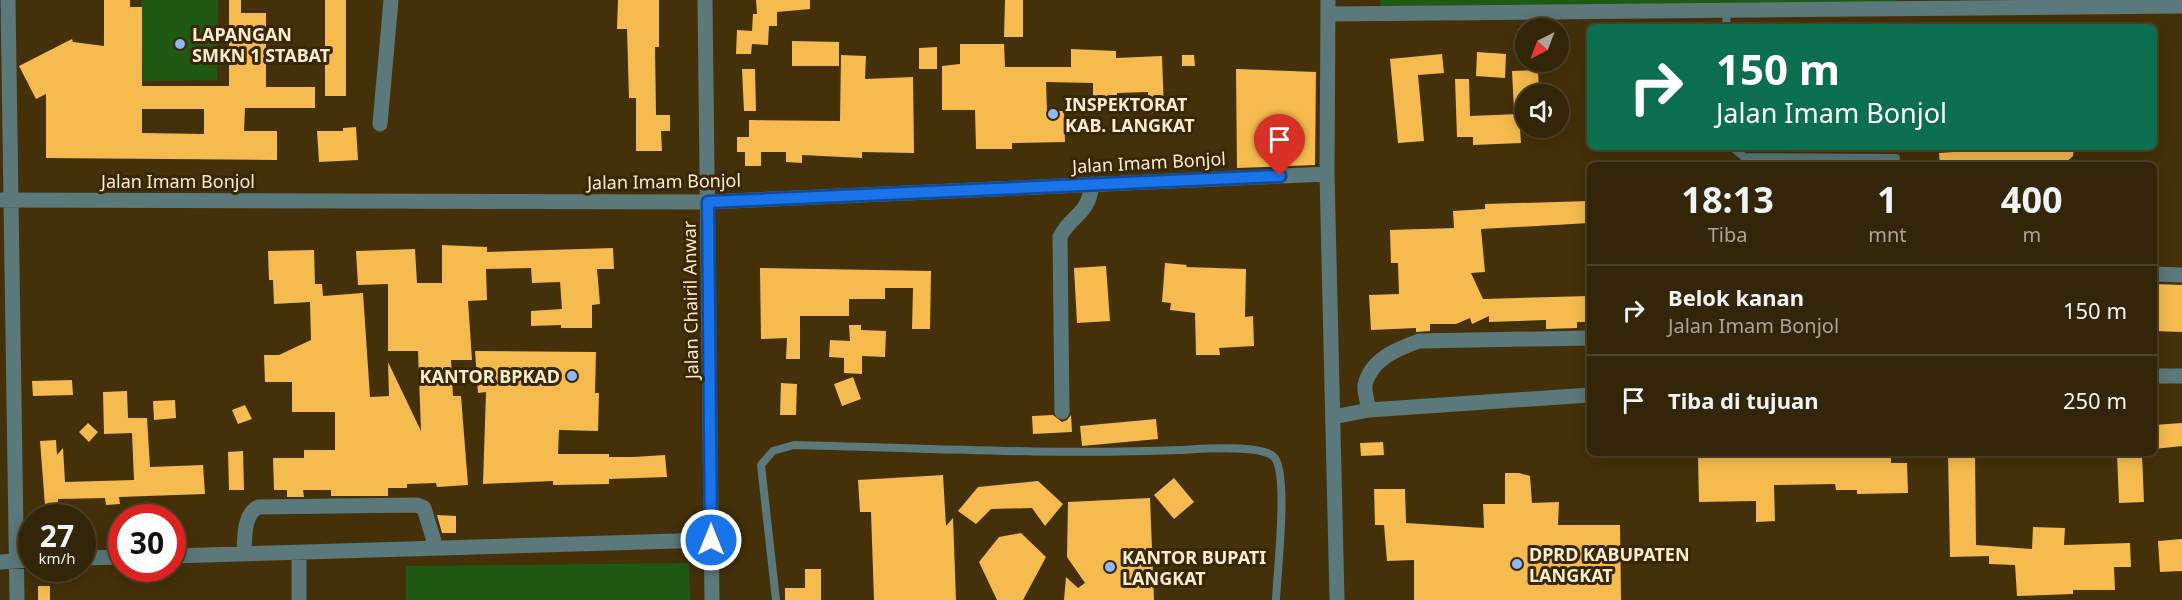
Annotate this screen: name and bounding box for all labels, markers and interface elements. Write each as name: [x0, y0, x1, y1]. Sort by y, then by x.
north arrow: [1515, 18, 1569, 72]
map controls: [1515, 18, 1569, 138]
place label: LAPANGAN SMKN 1 STABAT: [192, 22, 331, 67]
marker: LAPANGAN SMKN 1 STABAT: [173, 37, 187, 51]
text: 150 m: [1716, 40, 1840, 97]
icon: right: [1617, 48, 1695, 126]
button: sound: [1515, 84, 1569, 138]
place label: INSPEKTORAT KAB. LANGKAT: [1065, 92, 1195, 137]
text: Jalan Imam Bonjol: [1716, 94, 1947, 131]
marker: INSPEKTORAT KAB. LANGKAT: [1046, 107, 1060, 121]
pin: [1254, 114, 1305, 176]
icon: arrive: [1263, 123, 1296, 156]
street label: Jalan Imam Bonjol: [1069, 146, 1227, 178]
street label: Jalan Imam Bonjol: [585, 168, 741, 194]
street label: Jalan Imam Bonjol: [99, 169, 255, 193]
text: 18:13: [1681, 175, 1774, 224]
text: 1: [1877, 175, 1898, 224]
text: 400: [2001, 175, 2063, 224]
street label: Jalan Chairil Anwar: [677, 220, 703, 381]
text: Tiba: [1708, 221, 1748, 248]
text: mnt: [1868, 221, 1906, 248]
text: m: [2022, 221, 2041, 248]
text: Belok kanan: [1668, 282, 1804, 312]
icon: right: [1617, 294, 1650, 327]
text: 150 m: [2063, 295, 2127, 325]
text: Jalan Imam Bonjol: [1668, 312, 1839, 339]
place label: KANTOR BPKAD: [419, 364, 560, 388]
marker: KANTOR BPKAD: [565, 369, 579, 383]
icon: arrive: [1617, 384, 1650, 417]
text: Tiba di tujuan: [1668, 385, 1818, 415]
text: 250 m: [2063, 385, 2127, 415]
speed limit sign: 30: [108, 504, 186, 582]
position arrow: [679, 508, 743, 572]
text: 27: [40, 515, 74, 556]
place label: DPRD KABUPATEN LANGKAT: [1529, 542, 1690, 587]
place label: KANTOR BUPATI LANGKAT: [1122, 545, 1266, 590]
text: km/h: [39, 548, 75, 568]
marker: DPRD KABUPATEN LANGKAT: [1510, 557, 1524, 571]
marker: KANTOR BUPATI LANGKAT: [1103, 560, 1117, 574]

